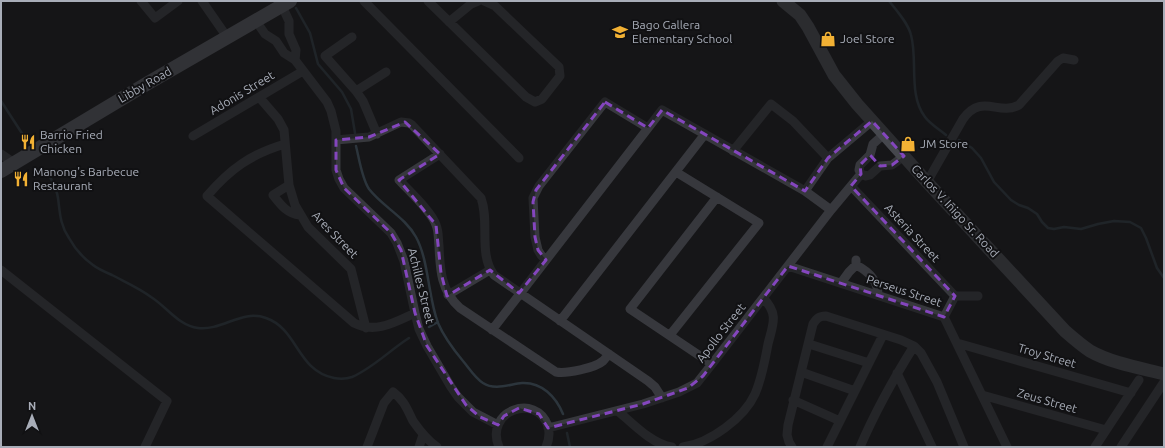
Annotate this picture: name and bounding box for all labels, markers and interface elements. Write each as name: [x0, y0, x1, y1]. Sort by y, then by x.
place label: Bago Gallera Elementary School: [632, 18, 732, 45]
school or university icon: Bago Gallera Elementary School: [611, 23, 629, 41]
shop icon: Joel Store: [819, 30, 837, 48]
place label: Joel Store: [840, 32, 895, 45]
street label: Libby Road: [116, 64, 174, 105]
street label: Adonis Street: [207, 68, 277, 117]
place label: Barrio Fried Chicken: [40, 128, 103, 155]
restaurant icon: Barrio Fried Chicken: [19, 133, 37, 151]
shop icon: JM Store: [899, 135, 917, 153]
place label: JM Store: [920, 137, 968, 150]
street label: Carlos V. Iñigo Sr. Road: [909, 162, 1002, 260]
place label: Manong's Barbecue Restaurant: [33, 165, 139, 192]
restaurant icon: Manong's Barbecue Restaurant: [12, 170, 30, 188]
street label: Asteria Street: [882, 201, 943, 264]
street label: Ares Street: [310, 208, 361, 261]
street label: Achilles Street: [406, 247, 437, 325]
street label: Perseus Street: [865, 272, 944, 309]
street label: Apollo Street: [694, 300, 748, 365]
street label: Troy Street: [1017, 341, 1078, 370]
street label: Zeus Street: [1016, 386, 1079, 415]
north arrow: [12, 396, 52, 436]
text: N: [28, 400, 36, 412]

